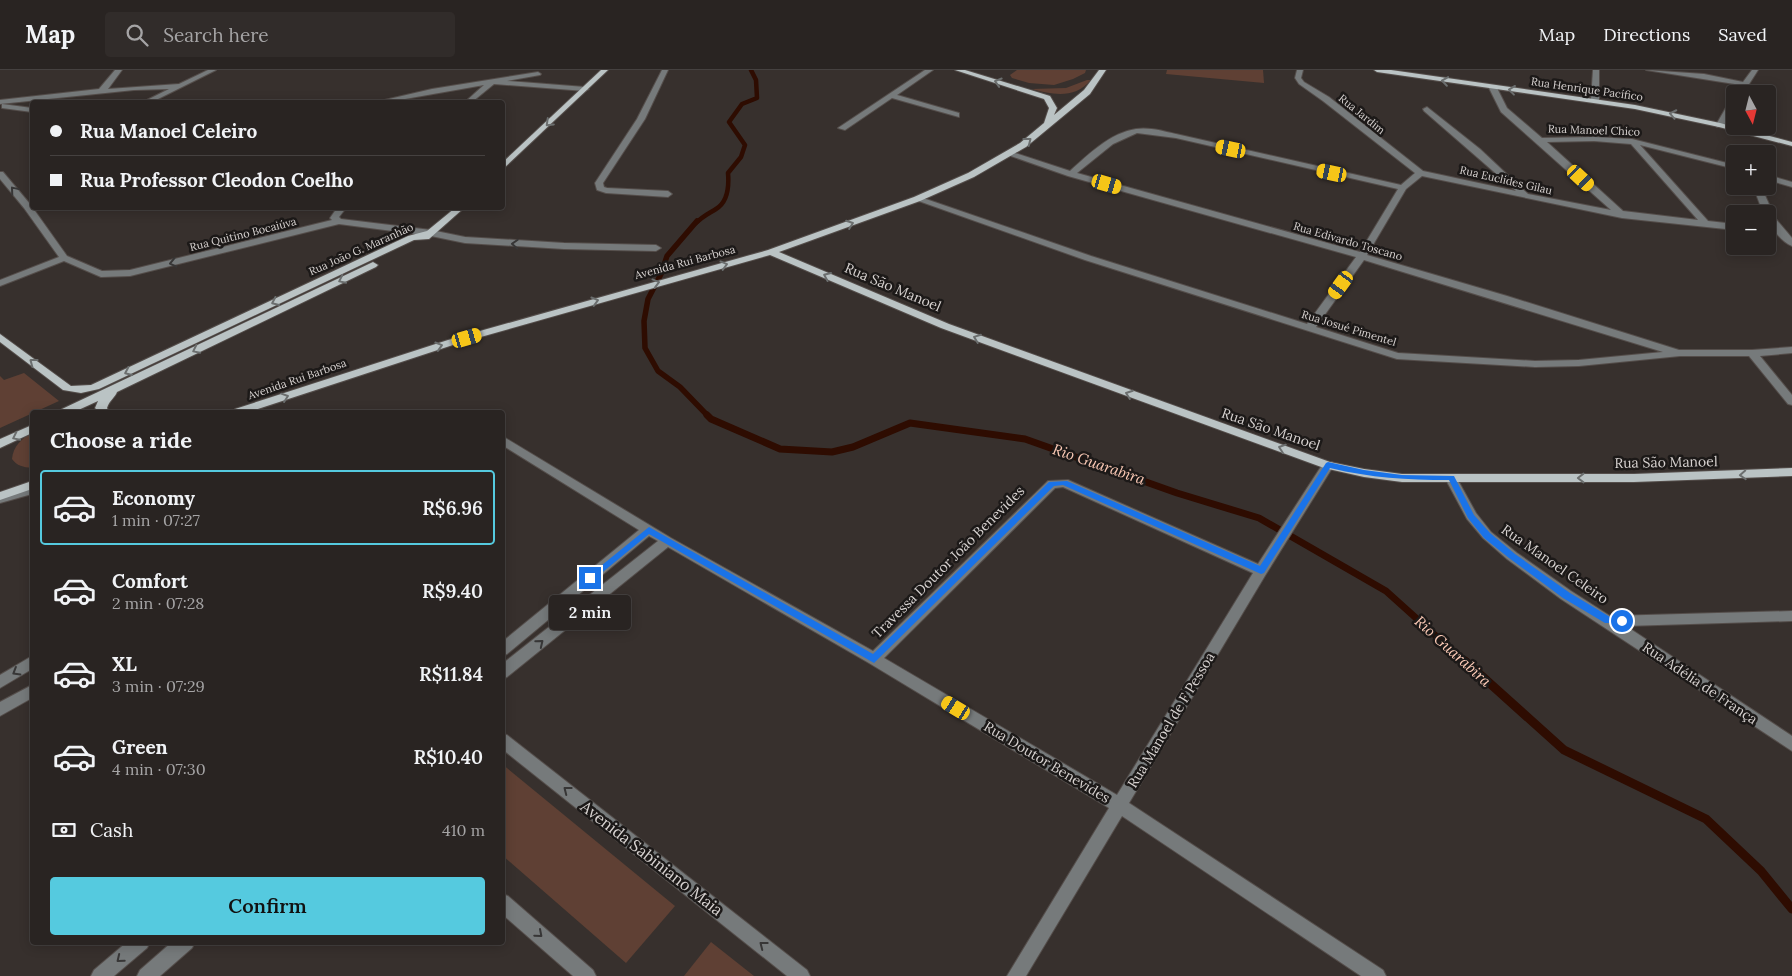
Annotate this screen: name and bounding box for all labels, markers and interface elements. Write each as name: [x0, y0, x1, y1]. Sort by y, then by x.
search box: [105, 12, 455, 57]
text: Map: [25, 19, 75, 50]
icon: search: [123, 21, 151, 49]
text: Search here: [163, 23, 269, 47]
text: Map: [1539, 23, 1575, 46]
text: Directions: [1603, 23, 1690, 46]
text: Saved: [1718, 23, 1767, 46]
street label: Rua Henrique Pacífico: [1530, 74, 1644, 104]
one-way arrow: [1441, 76, 1449, 87]
one-way arrow: [994, 77, 1002, 87]
one-way arrow: [1508, 85, 1516, 96]
north arrow: [1726, 85, 1776, 135]
map controls: [1726, 85, 1776, 255]
street label: Rua Jardim: [1336, 91, 1388, 137]
one-way arrow: [1668, 110, 1677, 120]
one-way arrow: [546, 117, 555, 126]
text: Rua Manoel Celeiro: [80, 119, 257, 143]
street label: Rua Manoel Chico: [1548, 121, 1640, 139]
one-way arrow: [1022, 138, 1032, 147]
car: [1214, 139, 1247, 159]
button: +: [1726, 145, 1776, 195]
car: [1564, 162, 1597, 194]
car: [1315, 163, 1348, 183]
street label: Rua Euclides Gilau: [1458, 163, 1554, 198]
text: Rua Professor Cleodon Coelho: [80, 168, 354, 192]
car: [1090, 173, 1123, 195]
one-way arrow: [10, 187, 19, 196]
button: −: [1726, 205, 1776, 255]
street label: Rua Quitino Bocaiúva: [188, 214, 298, 254]
street label: Rua Edivardo Toscano: [1292, 219, 1404, 263]
street label: Rua João G. Maranhão: [307, 220, 415, 278]
one-way arrow: [845, 220, 854, 230]
one-way arrow: [511, 238, 519, 249]
street label: Avenida Rui Barbosa: [632, 242, 737, 282]
one-way arrow: [168, 257, 177, 268]
street label: Rua São Manoel: [842, 259, 944, 316]
one-way arrow: [719, 260, 728, 271]
car: [1326, 268, 1355, 302]
one-way arrow: [823, 271, 832, 282]
one-way arrow: [338, 274, 347, 284]
one-way arrow: [652, 278, 661, 289]
one-way arrow: [271, 296, 280, 306]
one-way arrow: [591, 296, 599, 306]
street label: Rua Josué Pimentel: [1300, 307, 1398, 349]
car: [450, 327, 483, 349]
one-way arrow: [973, 334, 982, 344]
one-way arrow: [435, 342, 443, 352]
one-way arrow: [192, 344, 201, 354]
street label: Avenida Rui Barbosa: [245, 355, 348, 403]
one-way arrow: [30, 360, 39, 368]
one-way arrow: [124, 366, 133, 376]
one-way arrow: [1126, 390, 1134, 400]
one-way arrow: [280, 393, 289, 403]
street label: Rua São Manoel: [1219, 404, 1323, 454]
text: Choose a ride: [50, 426, 192, 454]
one-way arrow: [12, 430, 21, 441]
water label: Rio Guarabira: [1050, 439, 1148, 489]
one-way arrow: [1279, 444, 1287, 454]
street label: Rua São Manoel: [1614, 452, 1718, 472]
one-way arrow: [1739, 469, 1747, 480]
one-way arrow: [1577, 473, 1584, 483]
street label: Travessa Doutor João Benevides: [868, 482, 1028, 642]
icon: car: [52, 485, 97, 530]
text: Economy: [112, 486, 195, 510]
text: R$6.96: [422, 496, 483, 520]
text: 1 min · 07:27: [112, 510, 200, 530]
street label: Rua Manoel Celeiro: [1498, 520, 1612, 608]
route end: [579, 567, 601, 589]
icon: car: [52, 568, 97, 613]
text: Comfort: [112, 569, 188, 593]
text: R$9.40: [422, 579, 483, 603]
text: 2 min · 07:28: [112, 593, 204, 613]
callout: 2 min: [549, 596, 631, 630]
text: 2 min: [569, 602, 611, 622]
route start: [1611, 610, 1633, 632]
water label: Rio Guarabira: [1411, 612, 1496, 691]
street label: Rua Adélia de França: [1639, 638, 1761, 728]
one-way arrow: [535, 639, 544, 648]
street label: Rua Manoel de F Pessoa: [1123, 649, 1219, 791]
icon: car: [52, 651, 97, 696]
text: XL: [112, 652, 137, 676]
text: R$11.84: [419, 662, 483, 686]
one-way arrow: [13, 666, 22, 675]
text: 3 min · 07:29: [112, 676, 205, 696]
car: [939, 694, 972, 722]
street label: Rua Doutor Benevides: [981, 717, 1113, 807]
icon: car: [52, 734, 97, 779]
text: Green: [112, 735, 168, 759]
text: R$10.40: [414, 745, 483, 769]
text: 4 min · 07:30: [112, 759, 206, 779]
one-way arrow: [563, 787, 572, 796]
street label: Avenida Sabiniano Maia: [576, 796, 727, 920]
icon: cash: [50, 816, 78, 844]
text: Cash: [90, 818, 133, 842]
text: 410 m: [442, 820, 485, 840]
button: Confirm: [50, 877, 485, 935]
one-way arrow: [534, 928, 543, 937]
one-way arrow: [760, 943, 769, 951]
one-way arrow: [117, 954, 126, 962]

